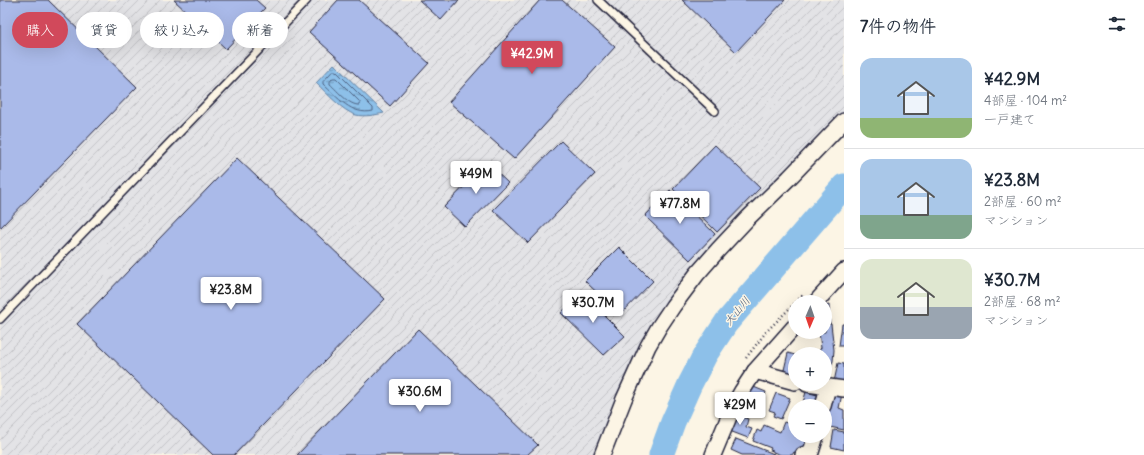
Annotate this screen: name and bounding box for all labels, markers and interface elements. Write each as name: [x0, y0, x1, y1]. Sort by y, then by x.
chip: 購入: [12, 12, 68, 48]
chip: 賃貸: [76, 12, 132, 48]
chip: 絞り込み: [140, 12, 224, 48]
chip: 新着: [232, 12, 288, 48]
icon: filters: [1106, 13, 1128, 35]
text: 7件の物件: [860, 15, 936, 37]
pin: ¥42.9M: [499, 41, 565, 75]
text: ¥42.9M: [511, 45, 553, 62]
text: ¥42.9M: [984, 68, 1040, 90]
icon: home: [892, 74, 940, 122]
text: 4部屋 · 104 m²: [984, 92, 1067, 109]
text: 一戸建て: [984, 111, 1036, 128]
pin: ¥49M: [452, 161, 500, 195]
text: ¥49M: [459, 165, 493, 182]
text: ¥23.8M: [984, 169, 1040, 191]
icon: home: [892, 175, 940, 223]
pin: ¥77.8M: [647, 191, 713, 225]
text: 2部屋 · 60 m²: [984, 193, 1062, 210]
text: ¥77.8M: [659, 195, 701, 212]
text: マンション: [984, 212, 1048, 229]
text: ¥30.7M: [984, 269, 1040, 291]
icon: home: [892, 275, 940, 323]
pin: ¥23.8M: [198, 277, 264, 311]
text: ¥23.8M: [210, 281, 252, 298]
pin: ¥30.7M: [560, 290, 626, 324]
text: 2部屋 · 68 m²: [984, 293, 1061, 310]
text: ¥30.7M: [571, 294, 615, 311]
water label: 大山川: [721, 294, 753, 328]
north arrow: [788, 295, 832, 339]
map controls: [788, 295, 832, 443]
text: マンション: [984, 312, 1048, 329]
button: +: [788, 347, 832, 391]
pin: ¥30.6M: [387, 379, 453, 413]
text: ¥30.6M: [398, 383, 442, 400]
pin: ¥29M: [716, 392, 764, 426]
text: ¥29M: [724, 396, 756, 413]
button: −: [788, 399, 832, 443]

